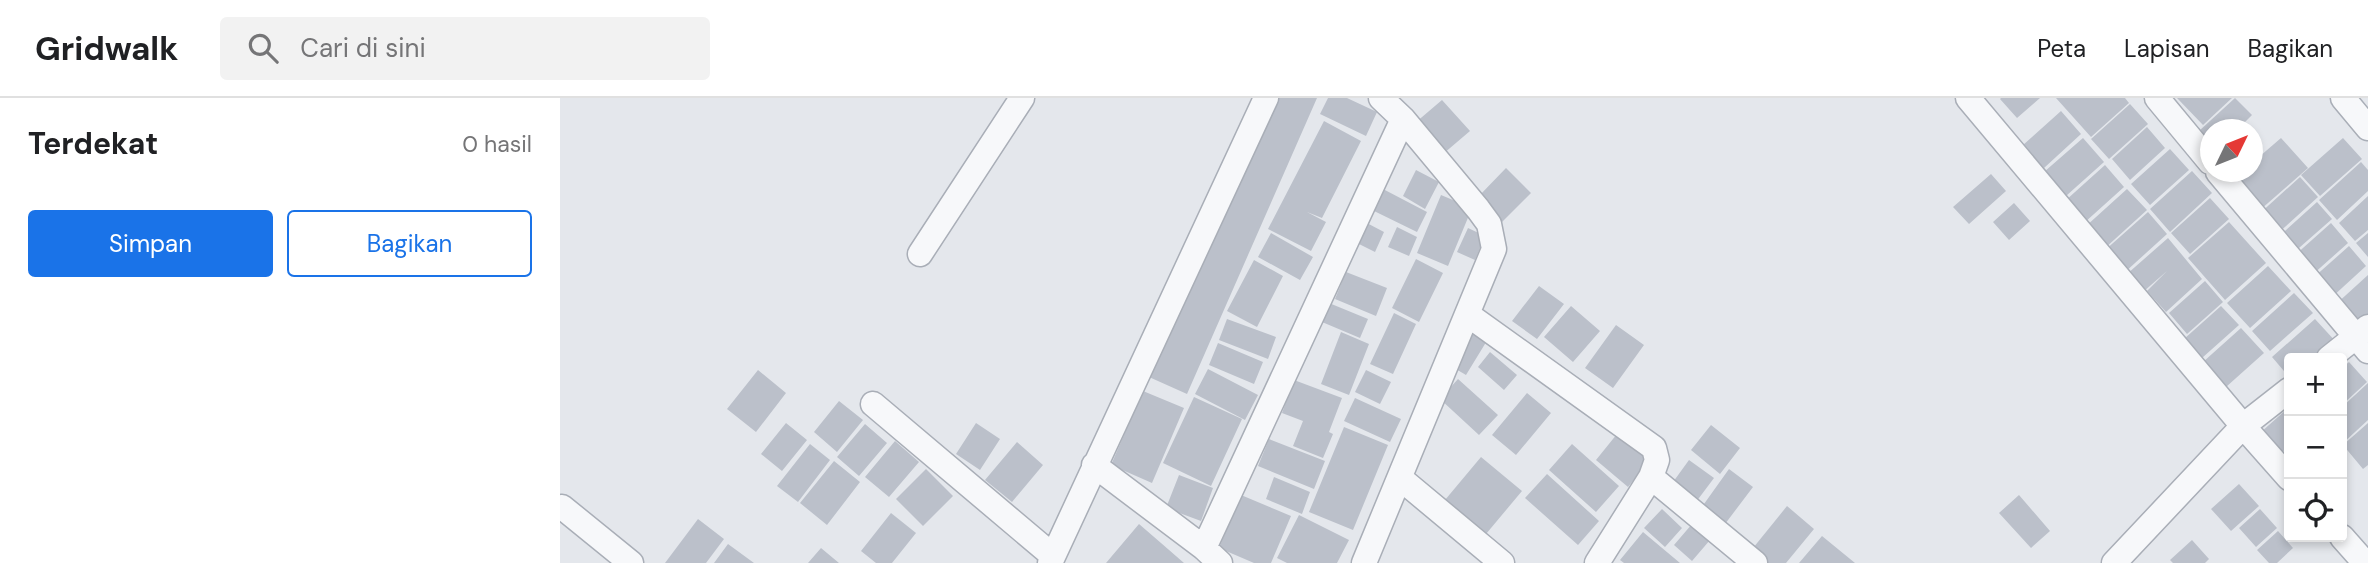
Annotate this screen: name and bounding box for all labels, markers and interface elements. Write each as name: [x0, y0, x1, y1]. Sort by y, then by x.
search box: [220, 17, 710, 80]
text: Gridwalk: [35, 27, 178, 70]
icon: search: [244, 29, 282, 67]
text: Cari di sini: [300, 31, 426, 65]
text: Peta: [2037, 33, 2086, 64]
text: Lapisan: [2124, 33, 2209, 64]
text: Bagikan: [2247, 33, 2333, 64]
north arrow: [2200, 119, 2263, 182]
text: Terdekat: [28, 124, 158, 163]
text: 0 hasil: [462, 129, 532, 159]
button: Simpan: [28, 210, 273, 277]
button: Bagikan: [287, 210, 532, 277]
map controls: [2284, 353, 2347, 542]
button: +: [2284, 353, 2347, 416]
button: −: [2284, 416, 2347, 479]
button: locate: [2284, 479, 2347, 542]

